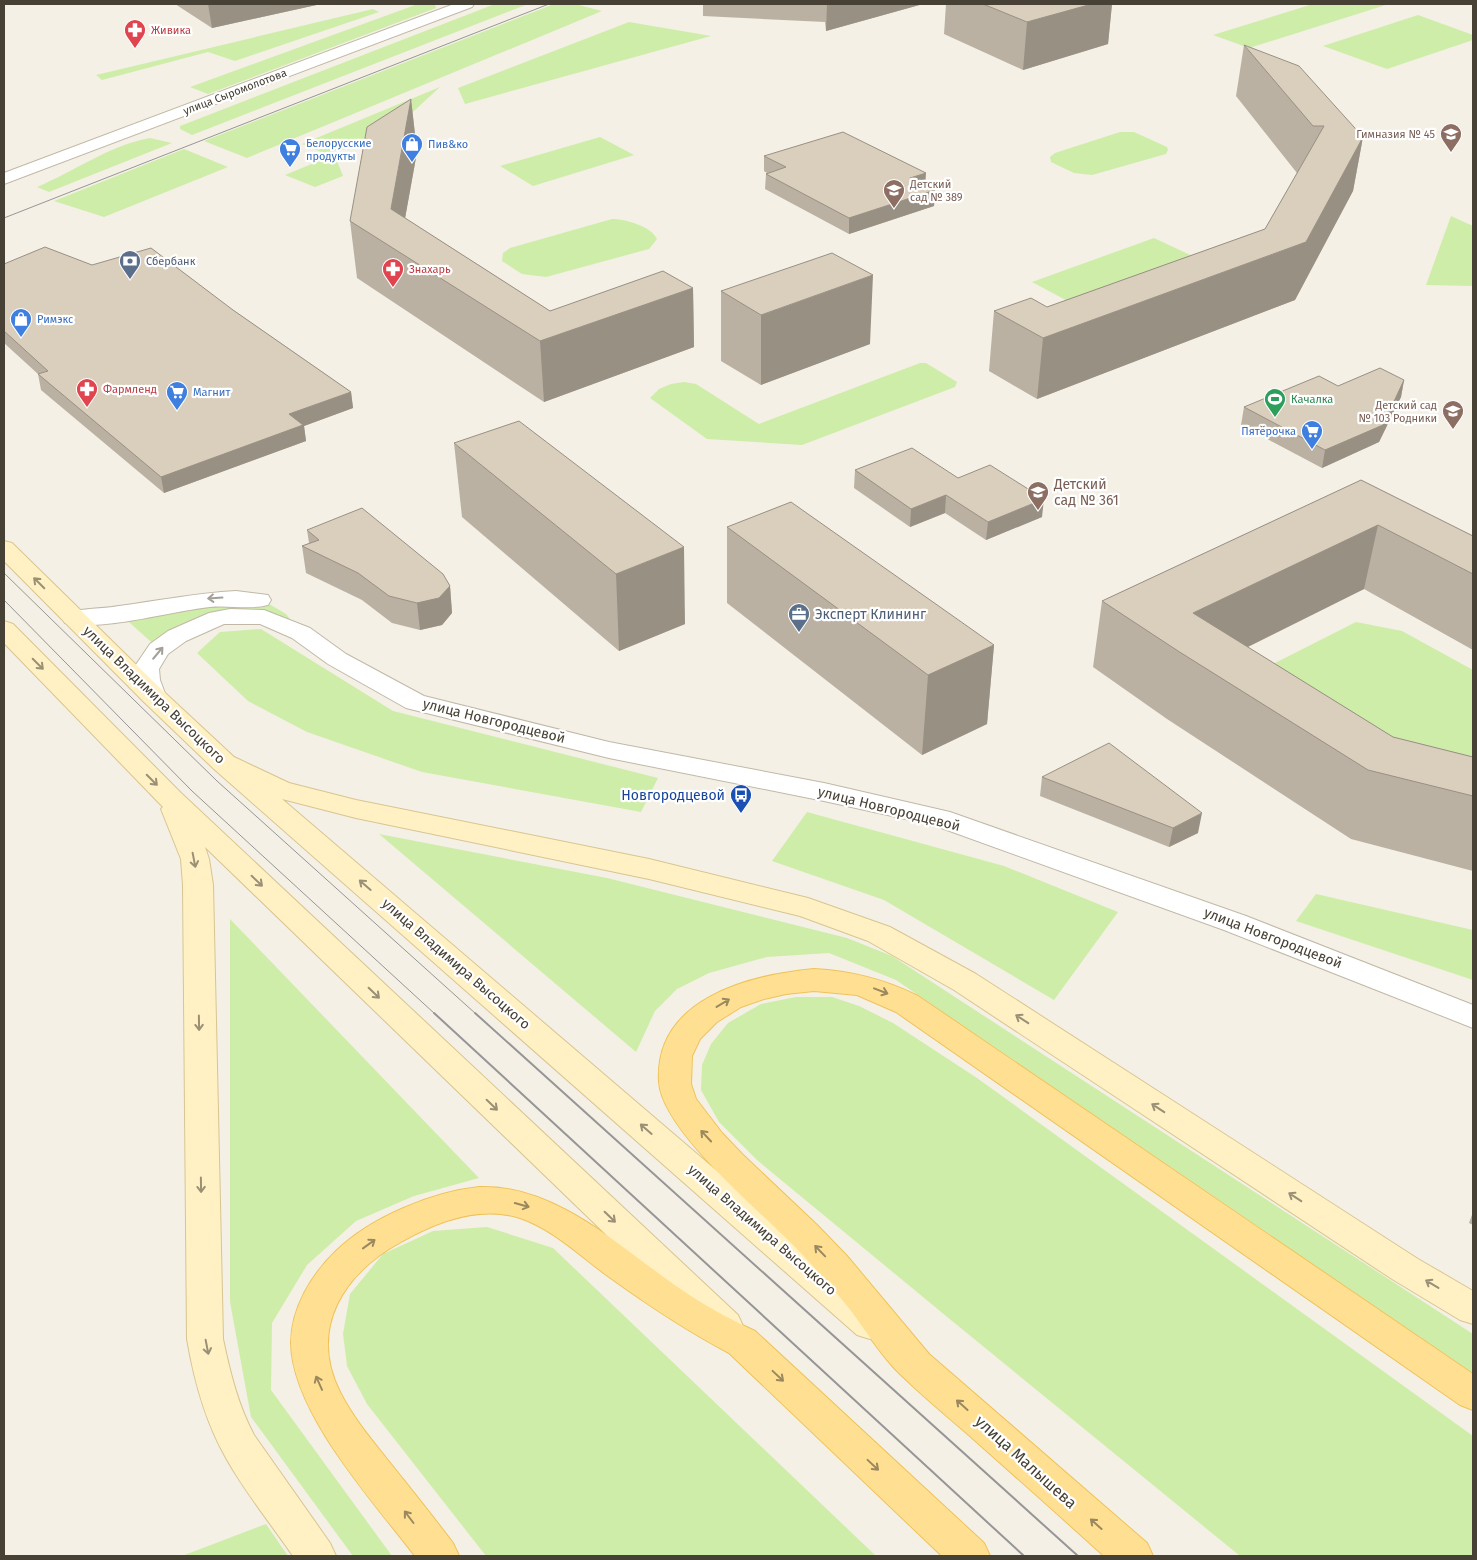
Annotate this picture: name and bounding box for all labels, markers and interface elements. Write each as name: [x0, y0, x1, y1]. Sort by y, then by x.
pharmacy icon: Живика: [123, 18, 147, 49]
place label: Живика: [151, 24, 191, 37]
street label: улица Сыромолотова: [181, 66, 289, 118]
school or university icon: Гимназия № 45: [1439, 122, 1463, 153]
place label: Гимназия № 45: [1356, 128, 1435, 141]
shop icon: Пив&ко: [400, 132, 424, 163]
supermarket icon: Белорусские продукты: [278, 137, 302, 168]
place label: Белорусские продукты: [306, 137, 371, 163]
place label: Пив&ко: [428, 138, 468, 151]
school or university icon: Детский сад № 389: [882, 178, 906, 209]
place label: Детский сад № 389: [909, 178, 963, 204]
bank icon: Сбербанк: [118, 249, 142, 280]
place label: Сбербанк: [146, 255, 196, 268]
pharmacy icon: Знахарь: [381, 257, 405, 288]
place label: Знахарь: [409, 263, 451, 276]
shop icon: Римэкс: [9, 307, 33, 338]
place label: Римэкс: [37, 313, 73, 326]
pharmacy icon: Фармленд: [75, 377, 99, 408]
supermarket icon: Магнит: [165, 380, 189, 411]
place label: Фармленд: [103, 383, 157, 396]
place label: Магнит: [193, 386, 230, 399]
sports icon: Качалка: [1263, 387, 1287, 418]
place label: Качалка: [1291, 393, 1333, 406]
place label: Детский сад № 103 Родники: [1359, 399, 1437, 425]
school or university icon: Детский сад № 103 Родники: [1441, 399, 1465, 430]
supermarket icon: Пятёрочка: [1300, 419, 1324, 450]
place label: Пятёрочка: [1241, 425, 1296, 438]
place label: Детский сад № 361: [1053, 476, 1119, 509]
school or university icon: Детский сад № 361: [1026, 480, 1050, 511]
one-way arrow: [34, 578, 46, 590]
one-way arrow: [207, 594, 223, 603]
office icon: Эксперт Клининг: [787, 602, 811, 633]
place label: Эксперт Клининг: [815, 606, 926, 623]
street label: улица Владимира Высоцкого: [79, 622, 229, 768]
one-way arrow: [153, 646, 164, 659]
one-way arrow: [32, 658, 44, 670]
street label: улица Новгородцевой: [421, 695, 567, 747]
one-way arrow: [146, 773, 158, 786]
bus stop icon: Новгородцевой: [729, 783, 753, 814]
street label: улица Новгородцевой: [816, 783, 962, 835]
place label: Новгородцевой: [621, 787, 725, 804]
one-way arrow: [190, 852, 199, 868]
one-way arrow: [250, 875, 263, 887]
one-way arrow: [358, 879, 371, 891]
street label: улица Владимира Высоцкого: [378, 895, 534, 1033]
street label: улица Новгородцевой: [1202, 904, 1344, 972]
one-way arrow: [368, 987, 381, 999]
one-way arrow: [873, 988, 888, 997]
one-way arrow: [716, 998, 730, 1008]
one-way arrow: [194, 1014, 204, 1030]
one-way arrow: [1016, 1014, 1030, 1024]
one-way arrow: [486, 1099, 499, 1111]
one-way arrow: [1152, 1103, 1166, 1113]
one-way arrow: [640, 1124, 653, 1135]
one-way arrow: [700, 1130, 712, 1143]
street label: улица Владимира Высоцкого: [684, 1161, 840, 1299]
one-way arrow: [196, 1176, 206, 1193]
one-way arrow: [1288, 1191, 1302, 1201]
one-way arrow: [513, 1201, 529, 1211]
one-way arrow: [604, 1211, 616, 1223]
one-way arrow: [362, 1239, 376, 1249]
one-way arrow: [815, 1246, 827, 1258]
one-way arrow: [1425, 1279, 1439, 1289]
one-way arrow: [202, 1339, 212, 1355]
one-way arrow: [771, 1370, 784, 1382]
one-way arrow: [313, 1376, 323, 1391]
one-way arrow: [955, 1399, 968, 1410]
street label: улица Малышева: [971, 1411, 1081, 1513]
one-way arrow: [867, 1459, 880, 1471]
one-way arrow: [404, 1510, 414, 1524]
one-way arrow: [1090, 1518, 1103, 1530]

